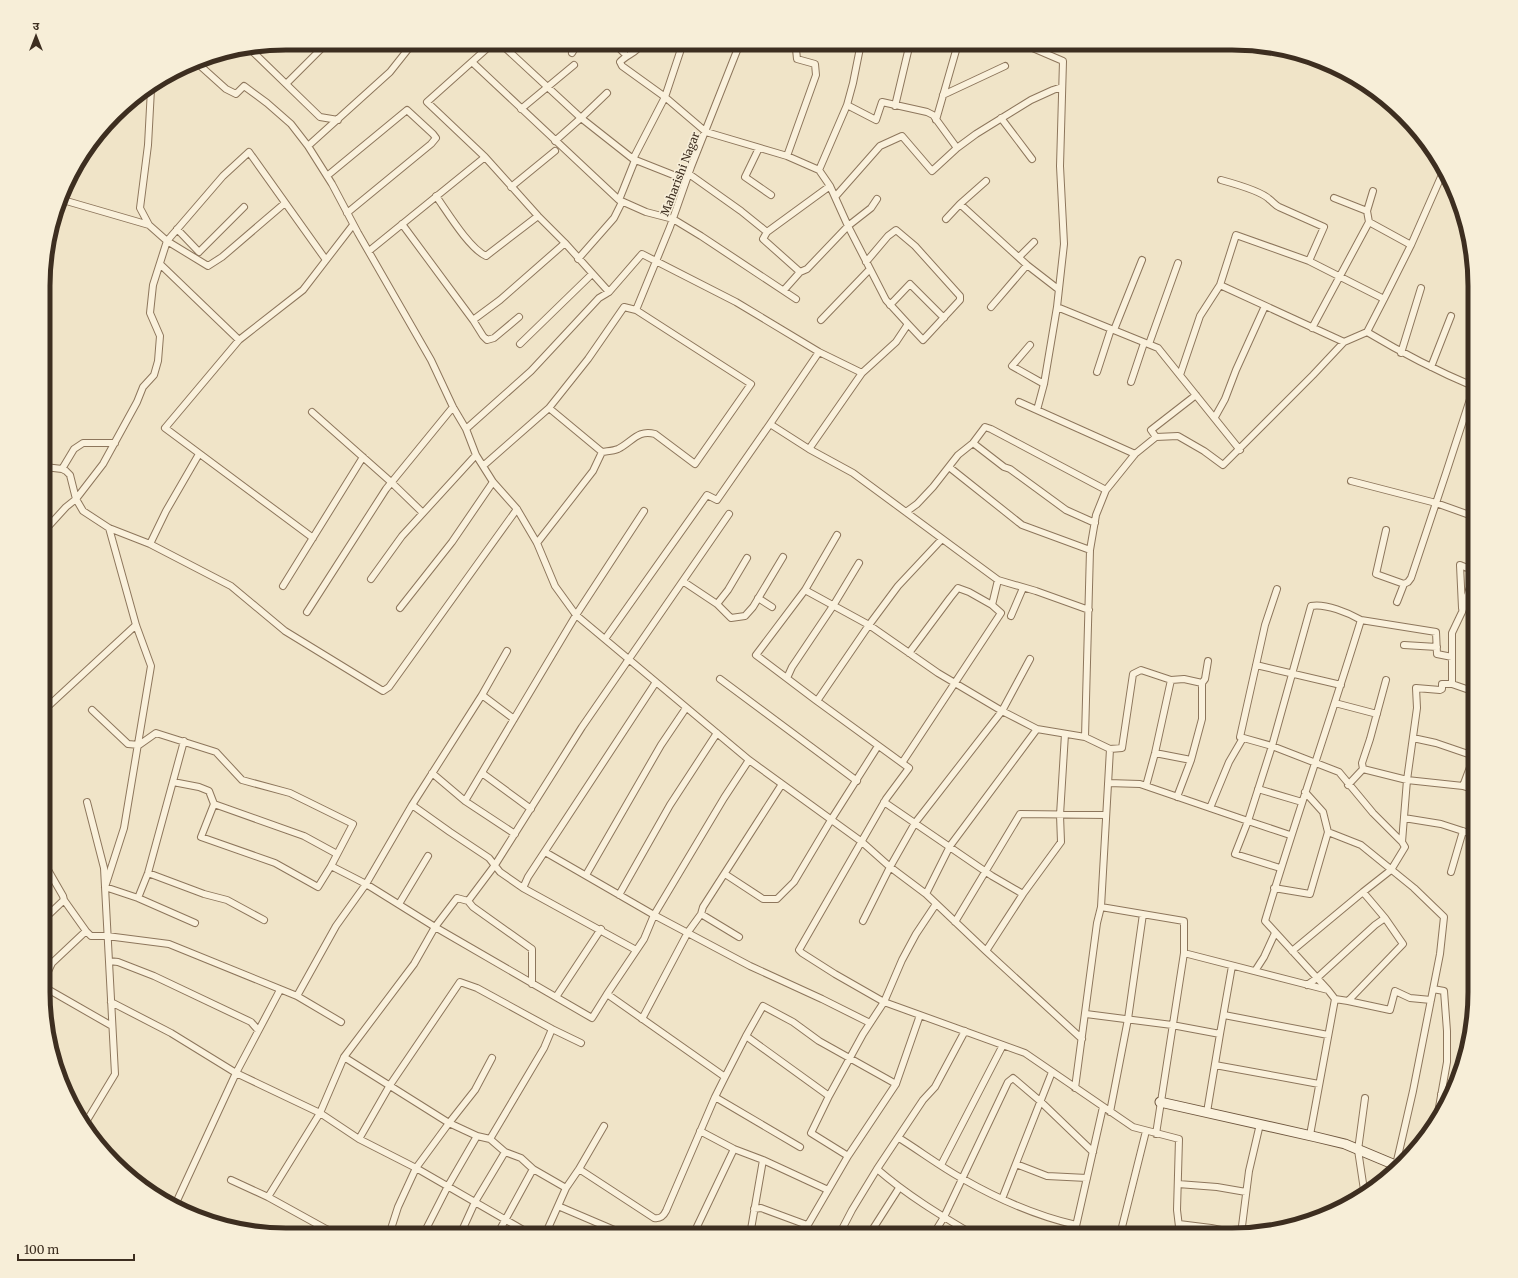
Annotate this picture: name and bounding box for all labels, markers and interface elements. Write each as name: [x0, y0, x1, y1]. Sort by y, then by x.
north arrow: [16, 16, 56, 56]
text: उ: [33, 19, 40, 33]
street label: Maharishi Nagar: [658, 130, 702, 218]
scale bar: [18, 1236, 134, 1262]
text: 100 m: [24, 1242, 59, 1257]

